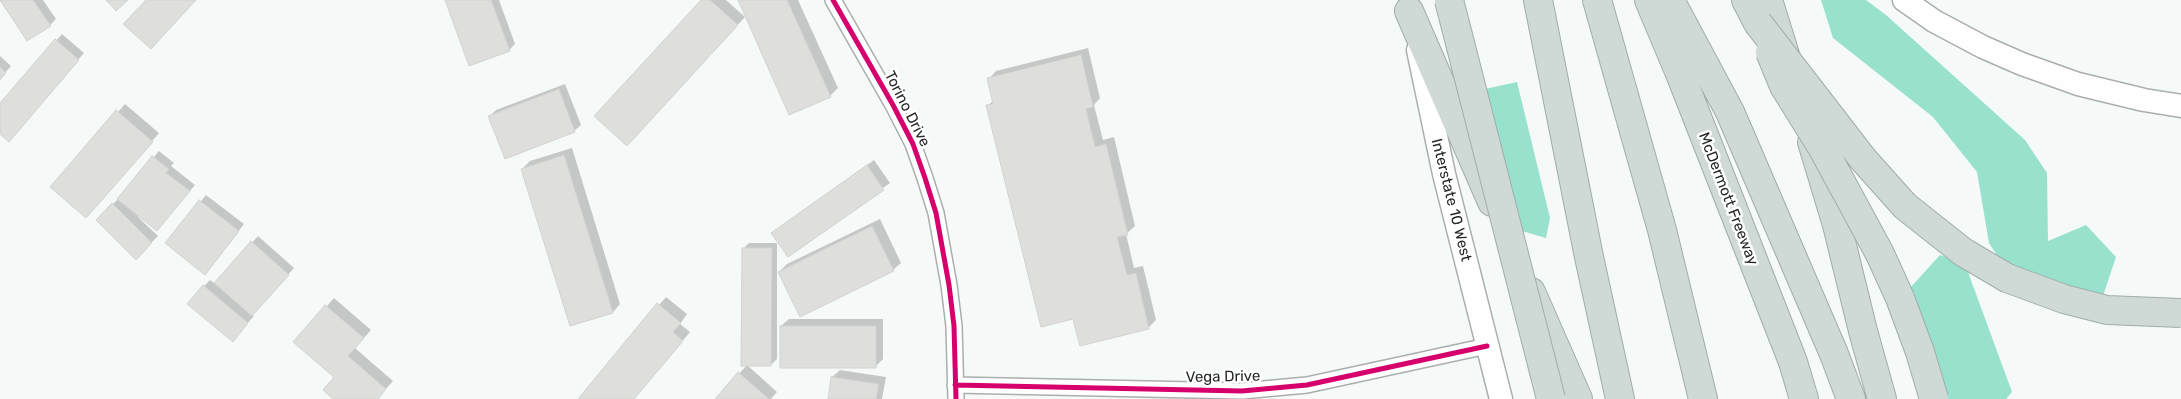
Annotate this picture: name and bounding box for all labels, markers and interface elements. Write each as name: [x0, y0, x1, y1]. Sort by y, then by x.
street label: Torino Drive: [880, 68, 934, 150]
street label: McDermott Freeway: [1694, 130, 1762, 268]
street label: Interstate 10 West: [1427, 137, 1475, 263]
street label: Vega Drive: [1186, 367, 1260, 387]

